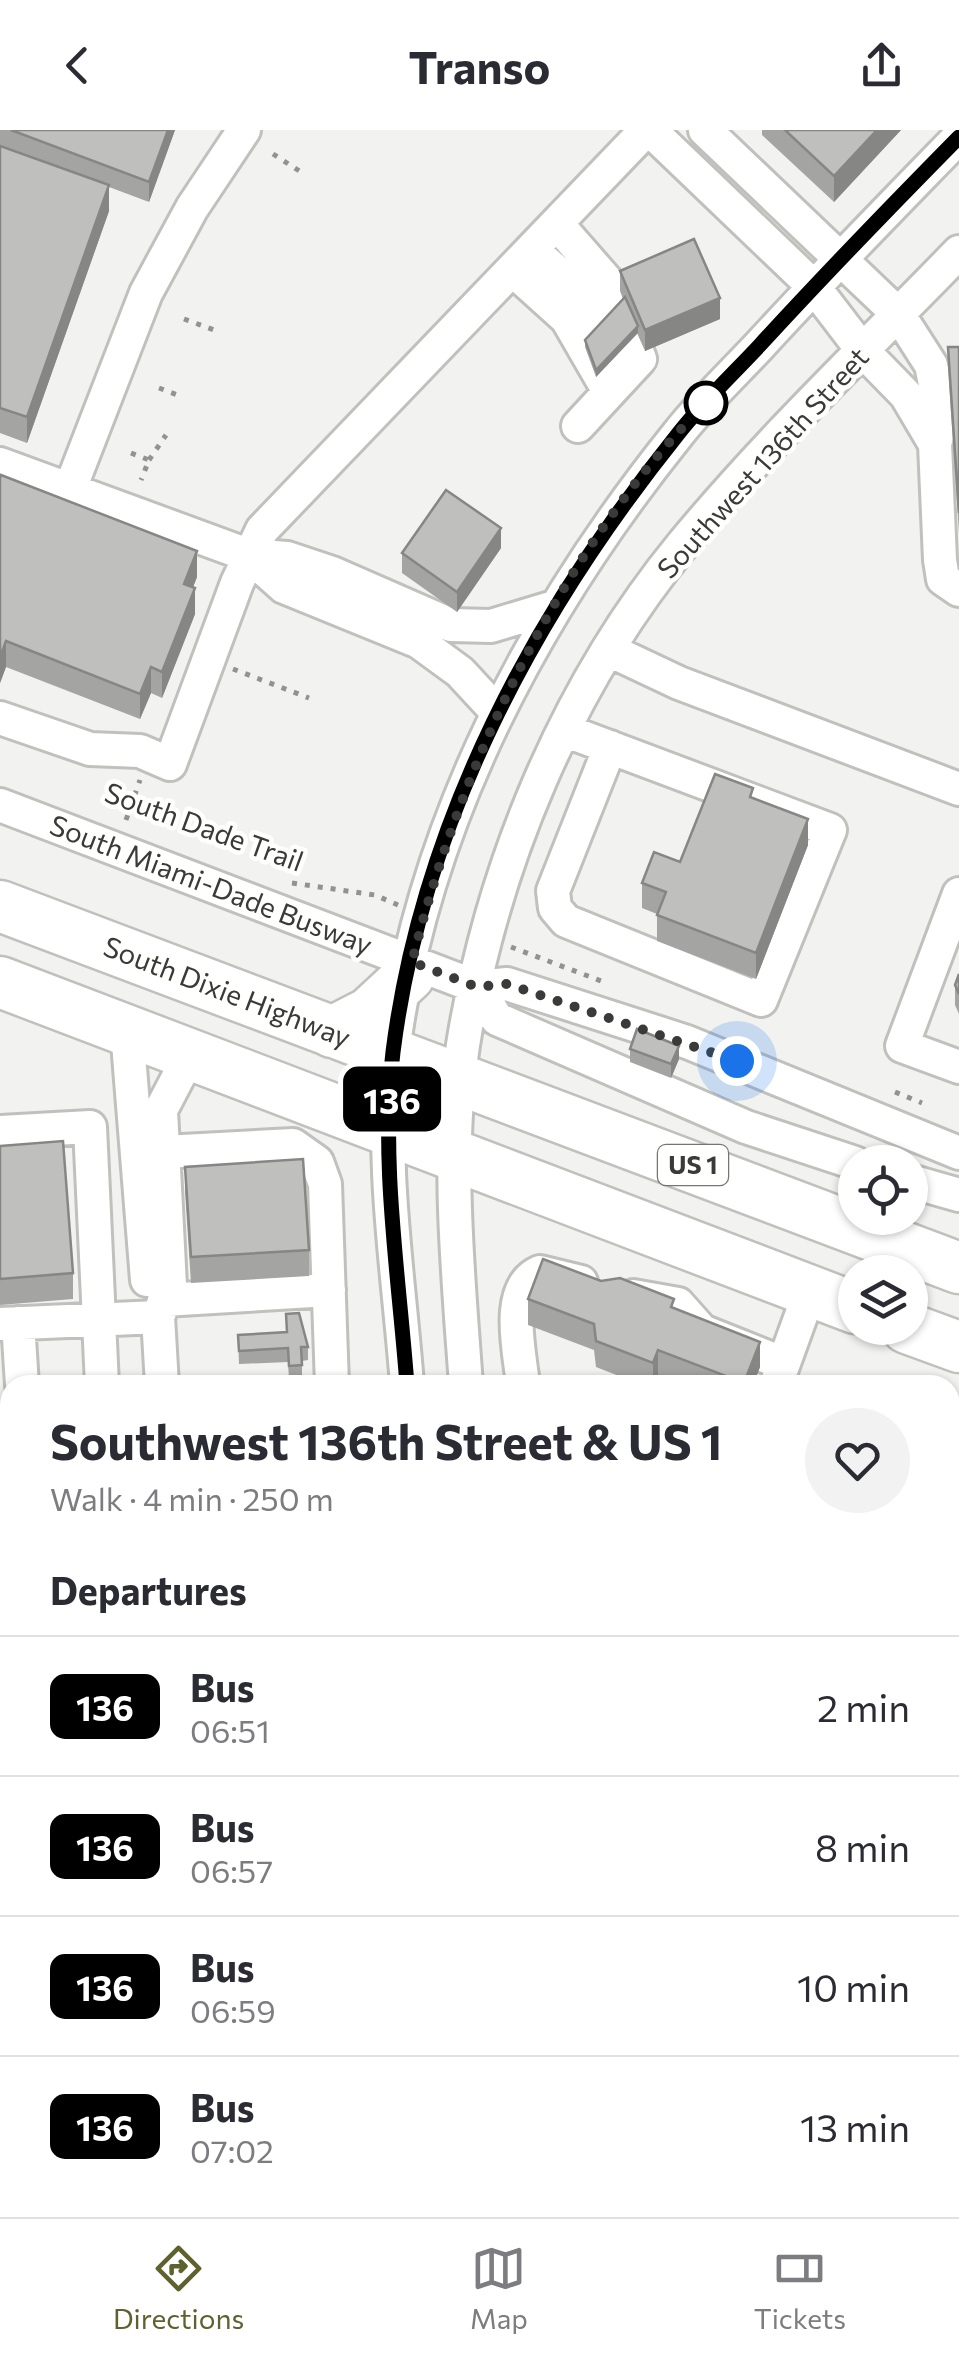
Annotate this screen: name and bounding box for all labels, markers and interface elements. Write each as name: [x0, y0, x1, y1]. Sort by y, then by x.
icon: back: [50, 38, 105, 93]
text: Transo: [409, 38, 550, 93]
icon: share: [854, 38, 909, 93]
street label: Southwest 136th Street: [650, 340, 875, 585]
unlabelled marker: [685, 382, 727, 424]
street label: South Dade Trail: [100, 774, 308, 878]
street label: South Miami-Dade Busway: [45, 807, 377, 961]
street label: South Dixie Highway: [99, 928, 356, 1054]
your location: [712, 1036, 762, 1086]
line badge: 136: [334, 1066, 450, 1132]
text: 136: [363, 1078, 421, 1121]
road number: US 1: [658, 1145, 728, 1185]
map controls: [838, 1145, 928, 1345]
button: locate: [838, 1145, 928, 1235]
button: layers: [838, 1255, 928, 1345]
button: heart: [805, 1408, 910, 1513]
text: Southwest 136th Street & US 1: [50, 1411, 723, 1470]
text: Walk · 4 min · 250 m: [50, 1478, 334, 1518]
text: Departures: [50, 1566, 247, 1613]
text: Bus: [190, 1663, 255, 1710]
text: 2 min: [817, 1683, 910, 1730]
text: 136: [76, 1685, 134, 1728]
text: 06:51: [190, 1710, 270, 1750]
text: Bus: [190, 1803, 255, 1850]
text: 8 min: [815, 1823, 910, 1870]
text: 136: [76, 1825, 134, 1868]
text: 06:57: [190, 1850, 273, 1890]
text: Bus: [190, 1943, 255, 1990]
text: 10 min: [797, 1963, 910, 2010]
text: 136: [76, 1965, 134, 2008]
text: 06:59: [190, 1990, 276, 2030]
text: Bus: [190, 2083, 255, 2130]
text: 13 min: [800, 2103, 910, 2150]
text: 136: [76, 2105, 134, 2148]
text: 07:02: [190, 2130, 274, 2170]
tab: Directions: [113, 2241, 244, 2335]
tab: Map: [470, 2241, 528, 2335]
tab: Tickets: [754, 2241, 846, 2335]

